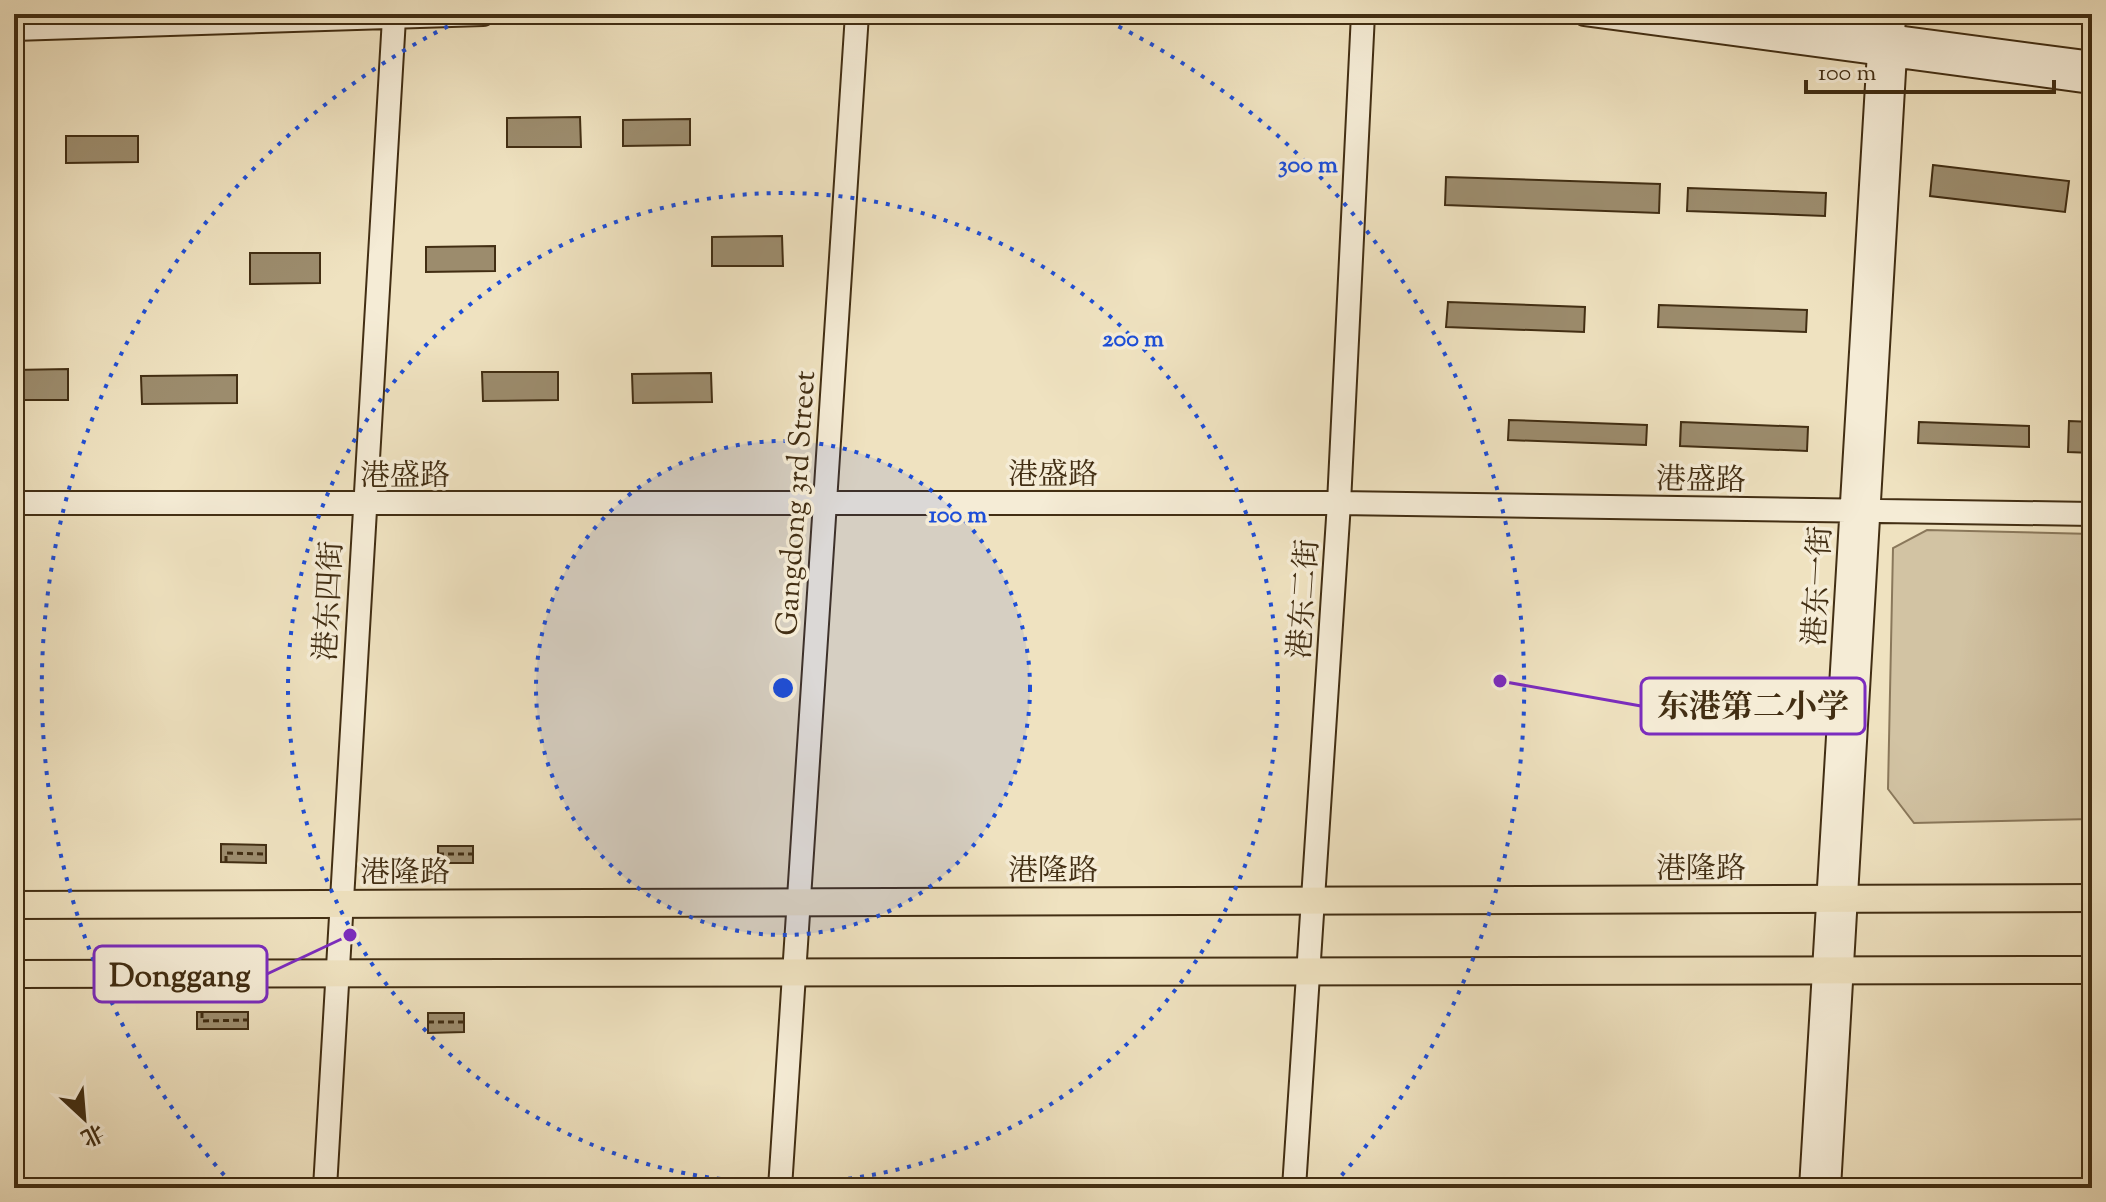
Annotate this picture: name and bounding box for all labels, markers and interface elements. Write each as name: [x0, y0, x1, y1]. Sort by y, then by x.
scale bar: [1806, 44, 2054, 94]
text: 100 m: [1818, 57, 1876, 91]
text: 300 m: [1278, 149, 1338, 183]
text: 200 m: [1102, 323, 1164, 357]
street label: Gangdong 3rd Street: [767, 369, 828, 637]
street label: 港盛路: [1008, 455, 1098, 498]
street label: 港盛路: [360, 456, 450, 499]
street label: 港盛路: [1656, 459, 1746, 504]
text: 100 m: [929, 499, 987, 533]
street label: 港东一街: [1795, 525, 1844, 647]
street label: 港东二街: [1280, 538, 1331, 661]
street label: 港东四街: [306, 540, 355, 662]
centre of rings: [769, 674, 797, 702]
callout: 东港第二小学: [1641, 678, 1865, 734]
text: 东港第二小学: [1657, 686, 1849, 732]
street label: 港隆路: [1656, 849, 1746, 892]
street label: 港隆路: [1008, 851, 1098, 894]
street label: 港隆路: [360, 853, 450, 896]
callout: Donggang: [94, 946, 267, 1002]
text: Donggang: [109, 955, 251, 1001]
north arrow: [44, 1078, 124, 1158]
text: 北: [75, 1114, 108, 1152]

